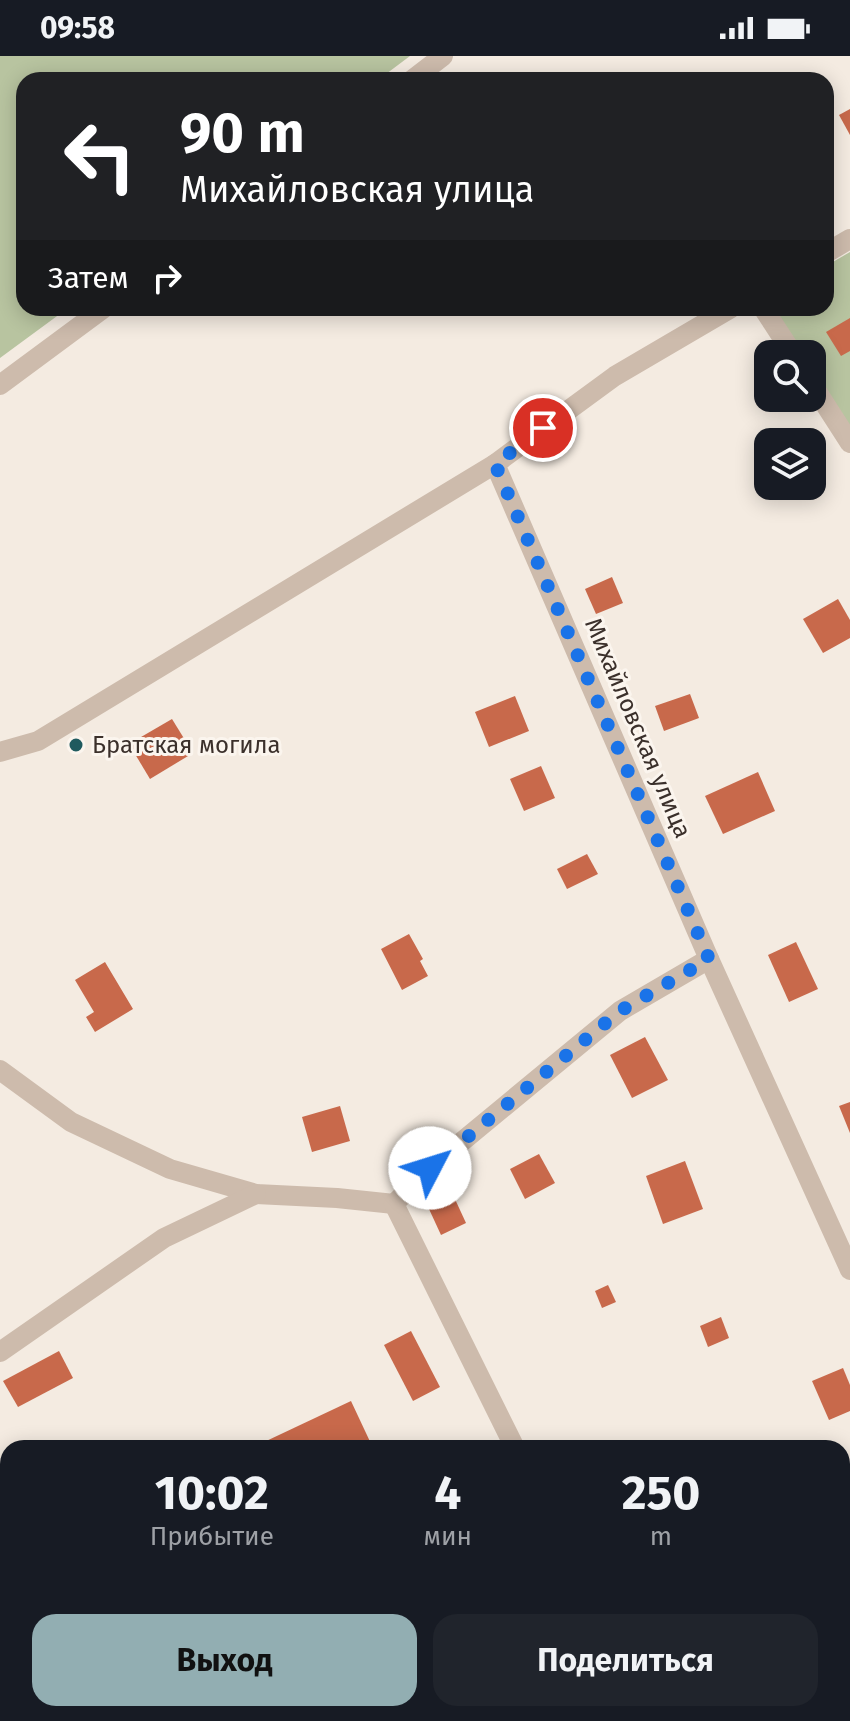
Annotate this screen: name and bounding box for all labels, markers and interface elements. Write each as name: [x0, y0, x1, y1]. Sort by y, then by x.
text: 09:58: [40, 10, 115, 46]
text: 90 m: [180, 100, 305, 167]
icon: left: [48, 104, 152, 208]
text: Михайловская улица: [180, 168, 534, 212]
icon: right: [145, 256, 189, 300]
text: Затем: [48, 260, 129, 296]
map controls: [754, 340, 826, 500]
button: search: [754, 340, 826, 412]
pin: [509, 394, 577, 462]
icon: arrive: [521, 406, 565, 450]
button: layers: [754, 428, 826, 500]
street label: Михайловская улица: [579, 614, 697, 842]
place label: Братская могила: [92, 731, 281, 759]
marker: Братская могила: [67, 736, 85, 754]
position arrow: [388, 1126, 472, 1210]
text: 10:02: [155, 1464, 269, 1522]
text: 4: [434, 1464, 461, 1522]
text: 250: [622, 1464, 700, 1522]
text: Прибытие: [150, 1521, 274, 1552]
text: мин: [424, 1521, 472, 1552]
text: m: [650, 1521, 672, 1552]
button: Выход: [32, 1614, 417, 1706]
button: Поделиться: [433, 1614, 818, 1706]

